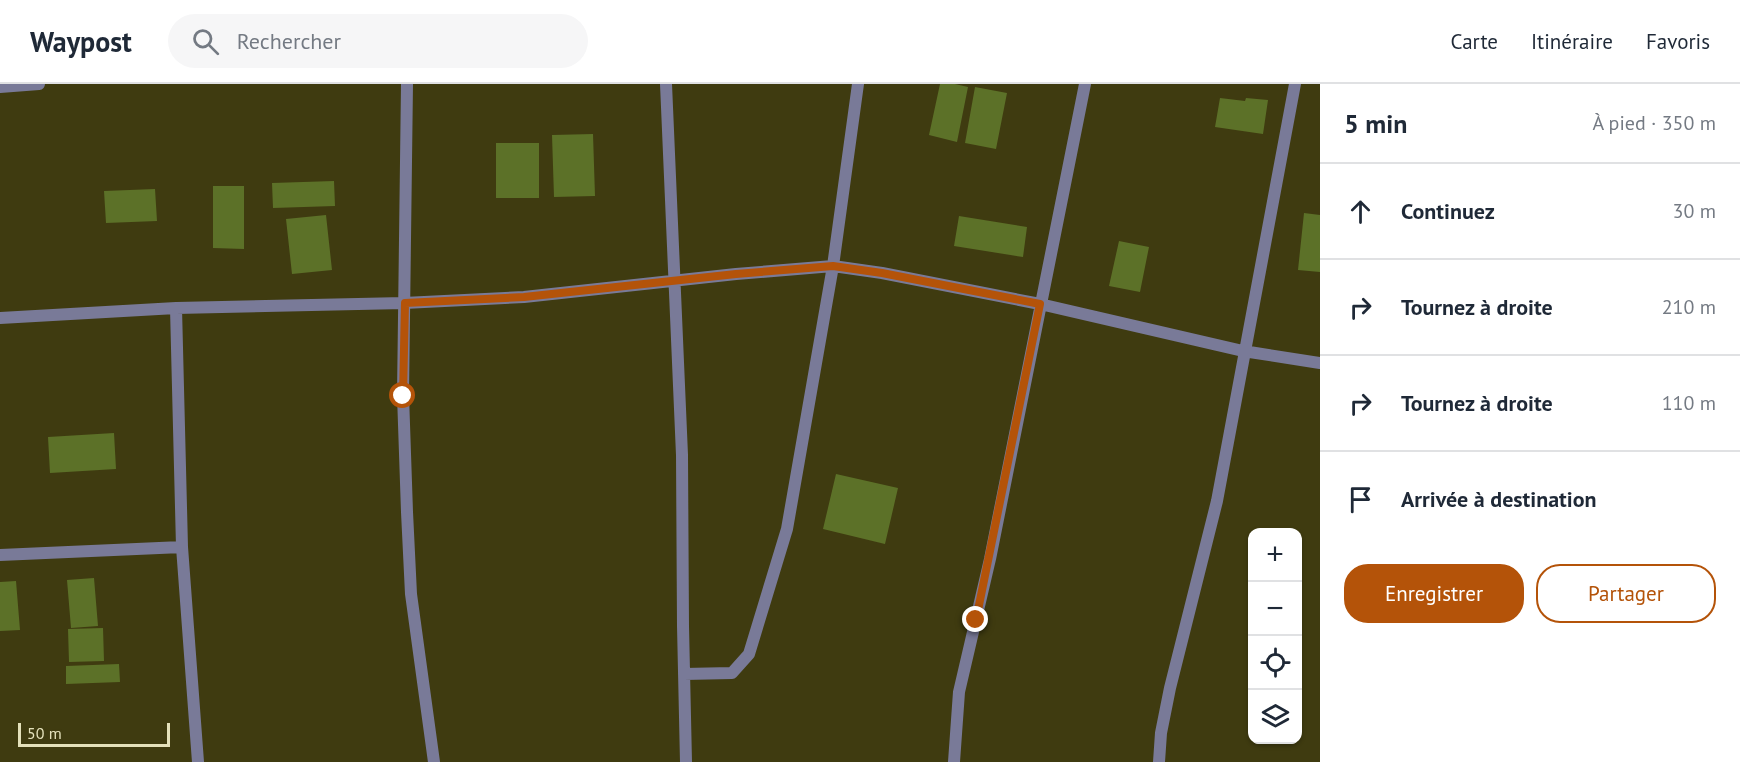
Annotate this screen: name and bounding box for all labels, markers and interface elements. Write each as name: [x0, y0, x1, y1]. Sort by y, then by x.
search box: [168, 14, 588, 68]
text: Waypost: [30, 23, 132, 60]
icon: search: [189, 25, 222, 58]
text: Rechercher: [237, 27, 341, 55]
text: Carte: [1451, 28, 1498, 55]
text: Itinéraire: [1531, 28, 1613, 55]
text: Favoris: [1646, 28, 1710, 55]
text: 5 min: [1344, 107, 1407, 140]
text: À pied · 350 m: [1592, 110, 1716, 136]
icon: ahead: [1344, 195, 1377, 228]
text: Continuez: [1401, 197, 1495, 225]
text: 30 m: [1673, 198, 1716, 224]
icon: right: [1344, 291, 1377, 324]
text: Tournez à droite: [1401, 293, 1553, 321]
text: 210 m: [1662, 294, 1716, 320]
route start: [389, 382, 415, 408]
icon: right: [1344, 387, 1377, 420]
text: Tournez à droite: [1401, 389, 1553, 417]
text: 110 m: [1662, 390, 1716, 416]
icon: arrive: [1344, 483, 1377, 516]
text: Arrivée à destination: [1401, 485, 1597, 513]
map controls: [1248, 528, 1302, 744]
button: +: [1248, 528, 1302, 582]
button: Enregistrer: [1344, 564, 1524, 623]
button: Partager: [1536, 564, 1716, 623]
button: −: [1248, 582, 1302, 636]
route end: [962, 606, 988, 632]
button: locate: [1248, 636, 1302, 690]
button: layers: [1248, 690, 1302, 744]
scale bar: [18, 720, 170, 748]
text: 50 m: [27, 723, 62, 743]

